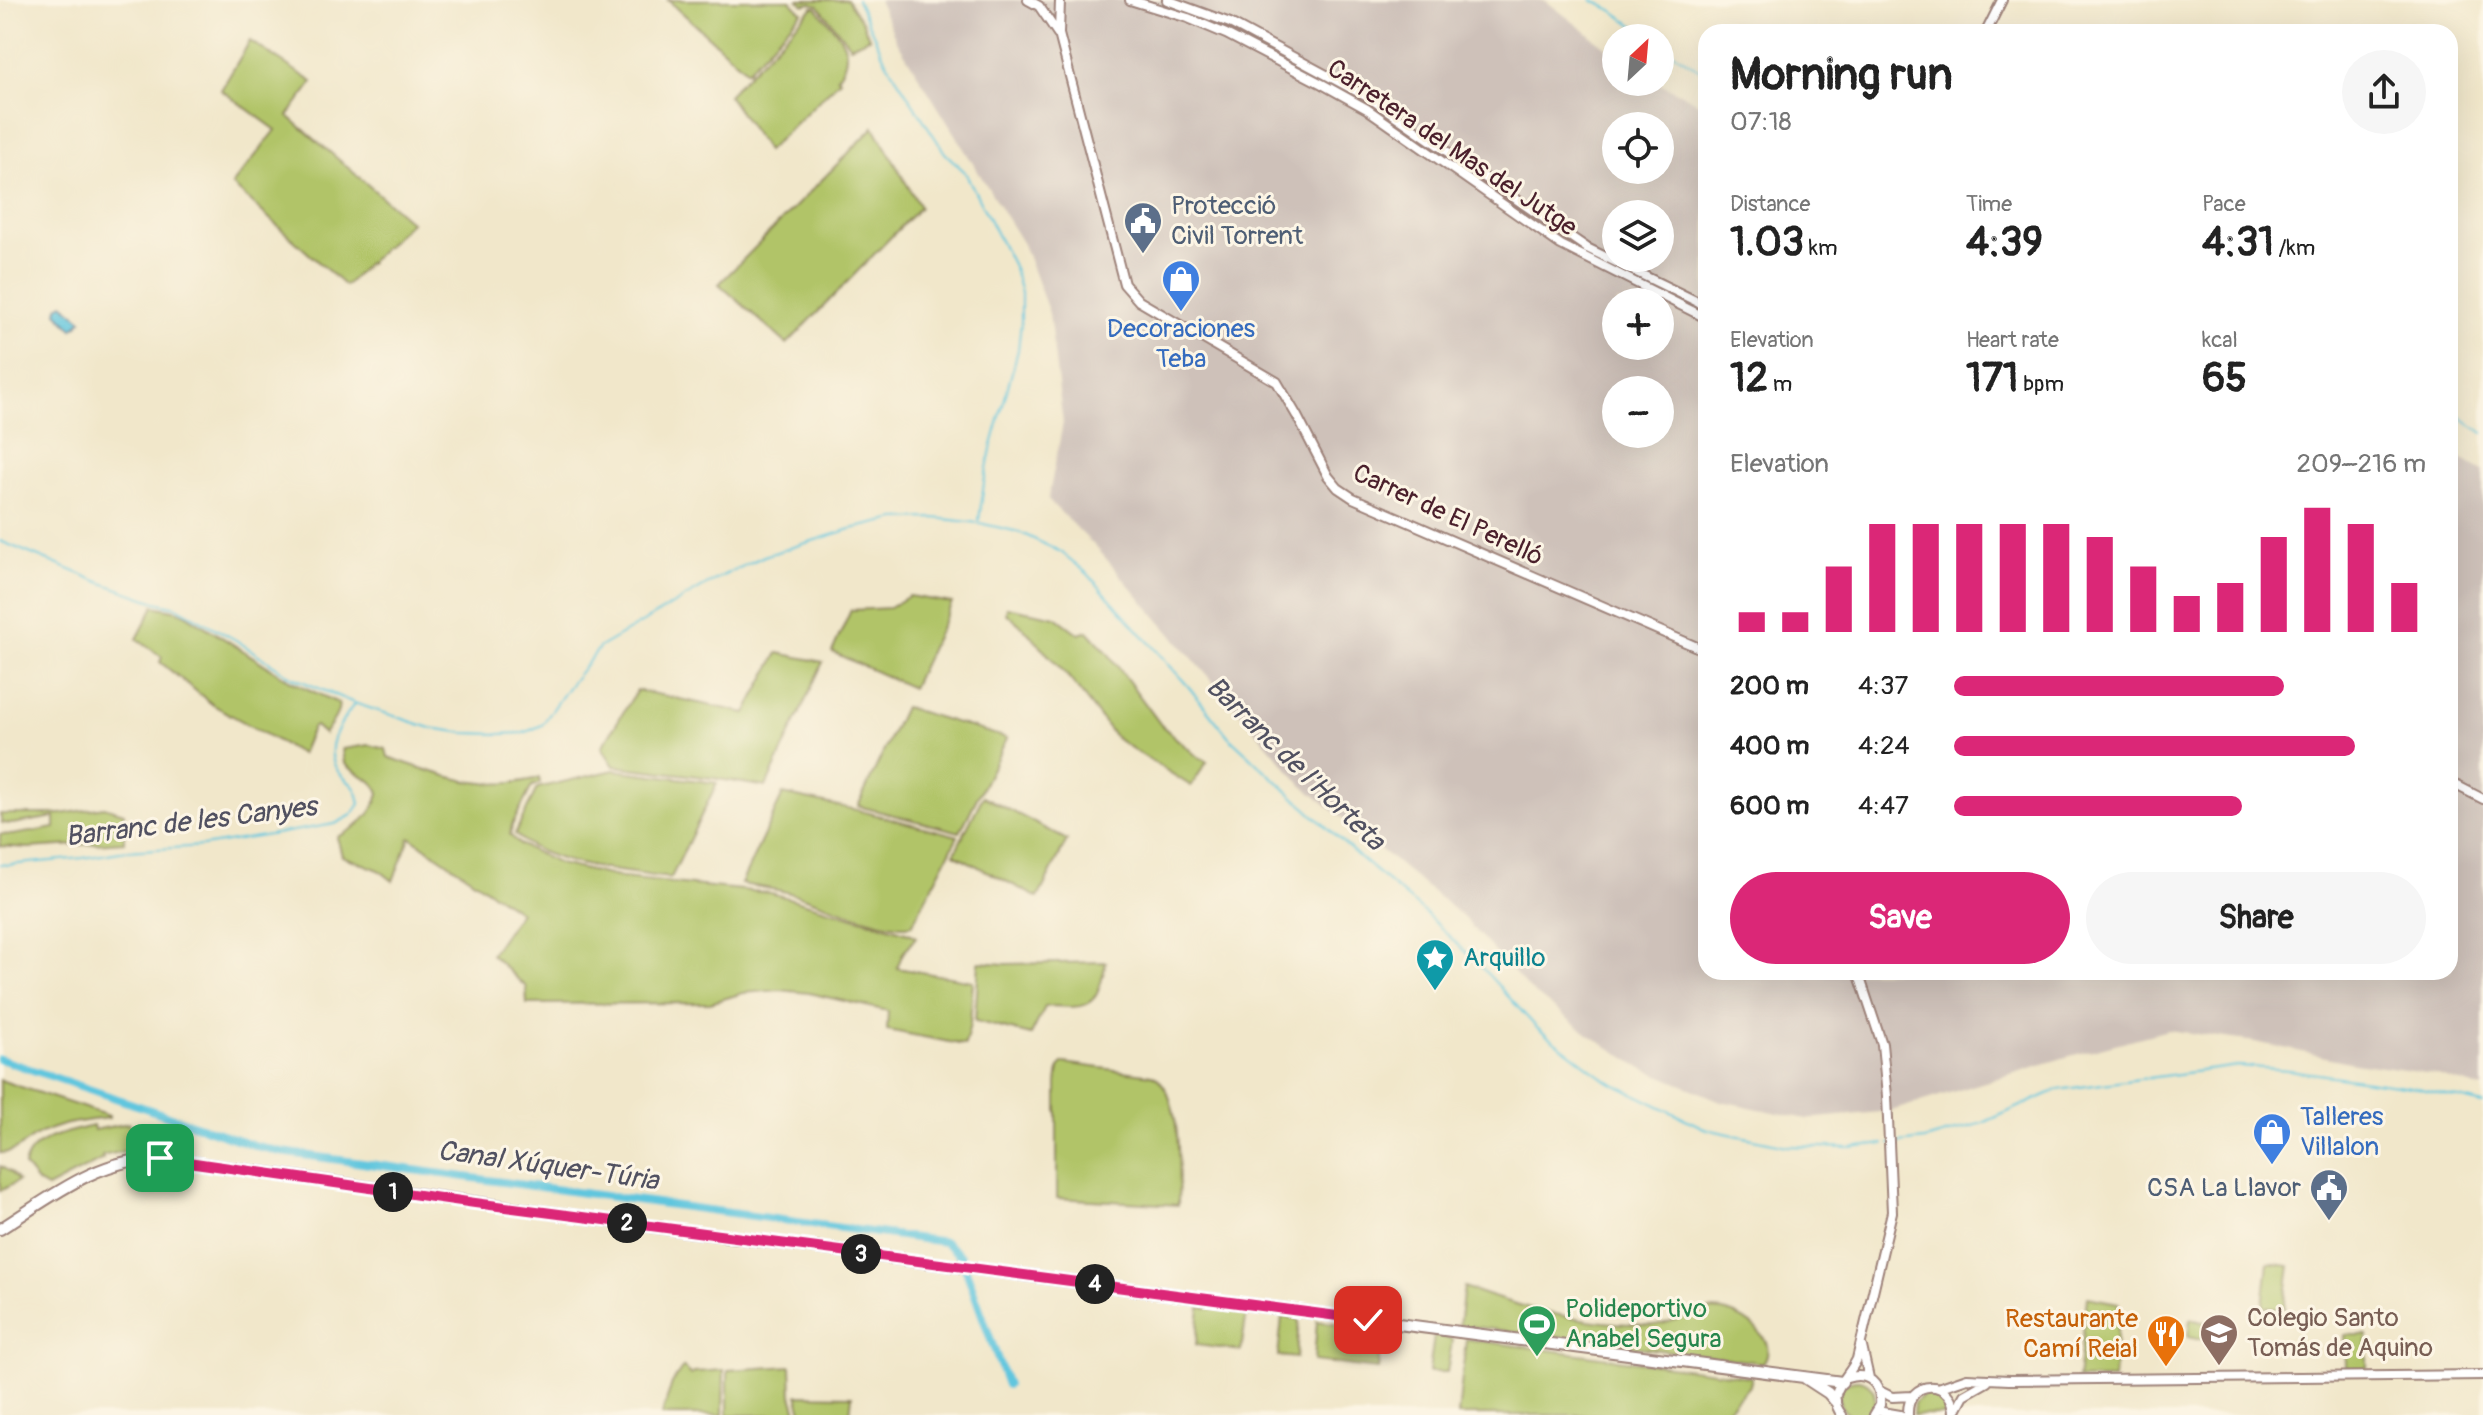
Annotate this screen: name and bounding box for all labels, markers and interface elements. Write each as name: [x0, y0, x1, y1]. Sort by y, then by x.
north arrow: [1602, 24, 1674, 96]
map controls: [1602, 24, 1674, 448]
text: Morning run: [1730, 48, 1953, 103]
button: share: [2342, 50, 2426, 134]
street label: Carretera del Mas del Jutge: [1321, 52, 1583, 244]
text: 07:18: [1730, 106, 1792, 138]
button: locate: [1602, 112, 1674, 184]
place label: Protecció Civil Torrent: [1171, 190, 1304, 252]
text: Distance: [1730, 190, 1810, 218]
text: Time: [1966, 190, 2012, 218]
text: Pace: [2202, 190, 2246, 218]
public building icon: Protecció Civil Torrent: [1122, 200, 1164, 255]
button: layers: [1602, 200, 1674, 272]
text: 1.03: [1730, 218, 1804, 267]
text: 4:39: [1966, 218, 2043, 267]
text: 4:31: [2202, 218, 2274, 267]
text: km: [1804, 234, 1838, 262]
text: /km: [2274, 234, 2315, 262]
shop icon: Decoraciones Teba: [1160, 258, 1202, 313]
button: +: [1602, 288, 1674, 360]
place label: Decoraciones Teba: [1107, 313, 1256, 375]
text: Elevation: [1730, 326, 1814, 354]
text: Heart rate: [1966, 326, 2059, 354]
text: kcal: [2202, 326, 2238, 354]
text: 12: [1730, 354, 1768, 403]
text: 171: [1966, 354, 2018, 403]
text: 65: [2202, 354, 2247, 403]
text: m: [1768, 370, 1792, 398]
text: bpm: [2018, 370, 2064, 398]
button: −: [1602, 376, 1674, 448]
text: Elevation: [1730, 448, 1829, 480]
text: 209–216 m: [2296, 448, 2426, 480]
street label: Carrer de El Perelló: [1348, 457, 1548, 573]
water label: Barranc de l'Horteta: [1198, 670, 1393, 860]
text: 200 m: [1730, 670, 1809, 702]
text: 4:37: [1858, 670, 1908, 702]
text: 400 m: [1730, 730, 1809, 762]
text: 4:24: [1858, 730, 1910, 762]
water label: Barranc de les Canyes: [63, 789, 322, 855]
text: 600 m: [1730, 790, 1809, 822]
text: 4:47: [1858, 790, 1909, 822]
button: Save: [1730, 872, 2070, 964]
button: Share: [2086, 872, 2426, 964]
place icon: Arquillo: [1414, 937, 1456, 992]
place label: Arquillo: [1463, 942, 1545, 974]
place label: Talleres Villalon: [2300, 1101, 2384, 1163]
shop icon: Talleres Villalon: [2251, 1111, 2293, 1166]
pin: [126, 1124, 194, 1192]
water label: Canal Xúquer-Túria: [435, 1133, 663, 1199]
icon: arrive: [138, 1136, 182, 1180]
public building icon: CSA La Llavor: [2308, 1167, 2350, 1222]
pin: 1: [373, 1172, 413, 1212]
place label: CSA La Llavor: [2147, 1172, 2302, 1204]
text: 1: [389, 1178, 397, 1206]
pin: 2: [607, 1203, 647, 1243]
text: 2: [621, 1209, 633, 1237]
pin: 3: [841, 1234, 881, 1274]
text: 3: [855, 1240, 867, 1268]
pin: 4: [1075, 1264, 1115, 1304]
text: 4: [1089, 1270, 1101, 1298]
pin: [1334, 1286, 1402, 1354]
place label: Polideportivo Anabel Segura: [1565, 1293, 1722, 1355]
icon: check: [1346, 1298, 1390, 1342]
place label: Colegio Santo Tomás de Aquino: [2247, 1302, 2433, 1364]
sports icon: Polideportivo Anabel Segura: [1516, 1303, 1558, 1358]
place label: Restaurante Camí Reial: [2005, 1303, 2138, 1365]
school or university icon: Colegio Santo Tomás de Aquino: [2198, 1312, 2240, 1367]
restaurant icon: Restaurante Camí Reial: [2145, 1313, 2187, 1368]

